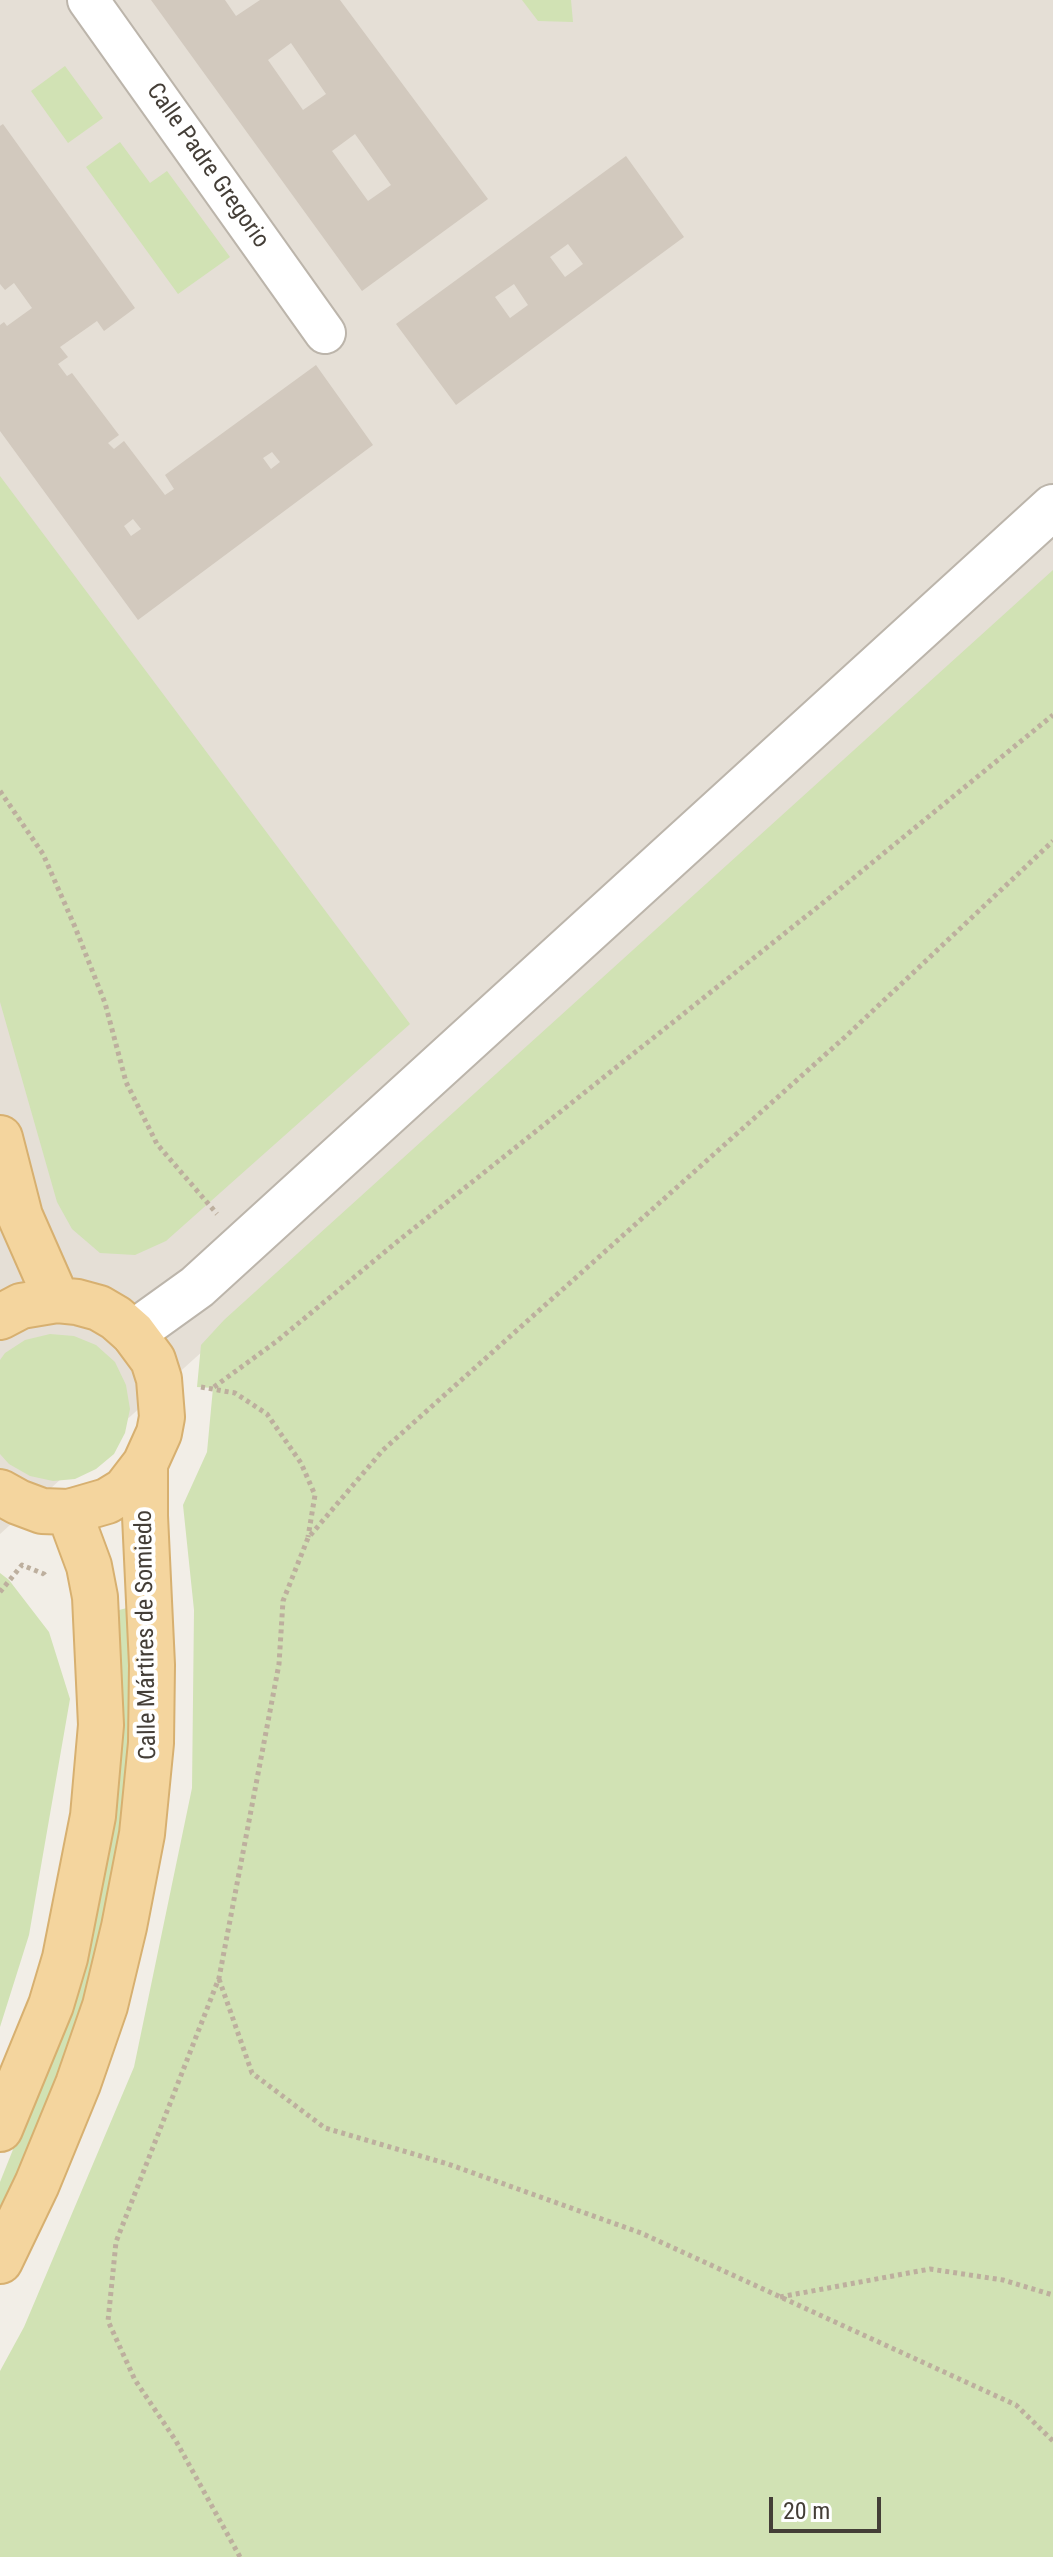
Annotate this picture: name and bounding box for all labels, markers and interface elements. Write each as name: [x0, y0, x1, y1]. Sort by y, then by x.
street label: Calle Padre Gregorio: [139, 78, 275, 254]
street label: Calle Mártires de Somiedo: [130, 1510, 164, 1760]
scale bar: [773, 2481, 885, 2531]
text: 20 m: [783, 2497, 830, 2525]

